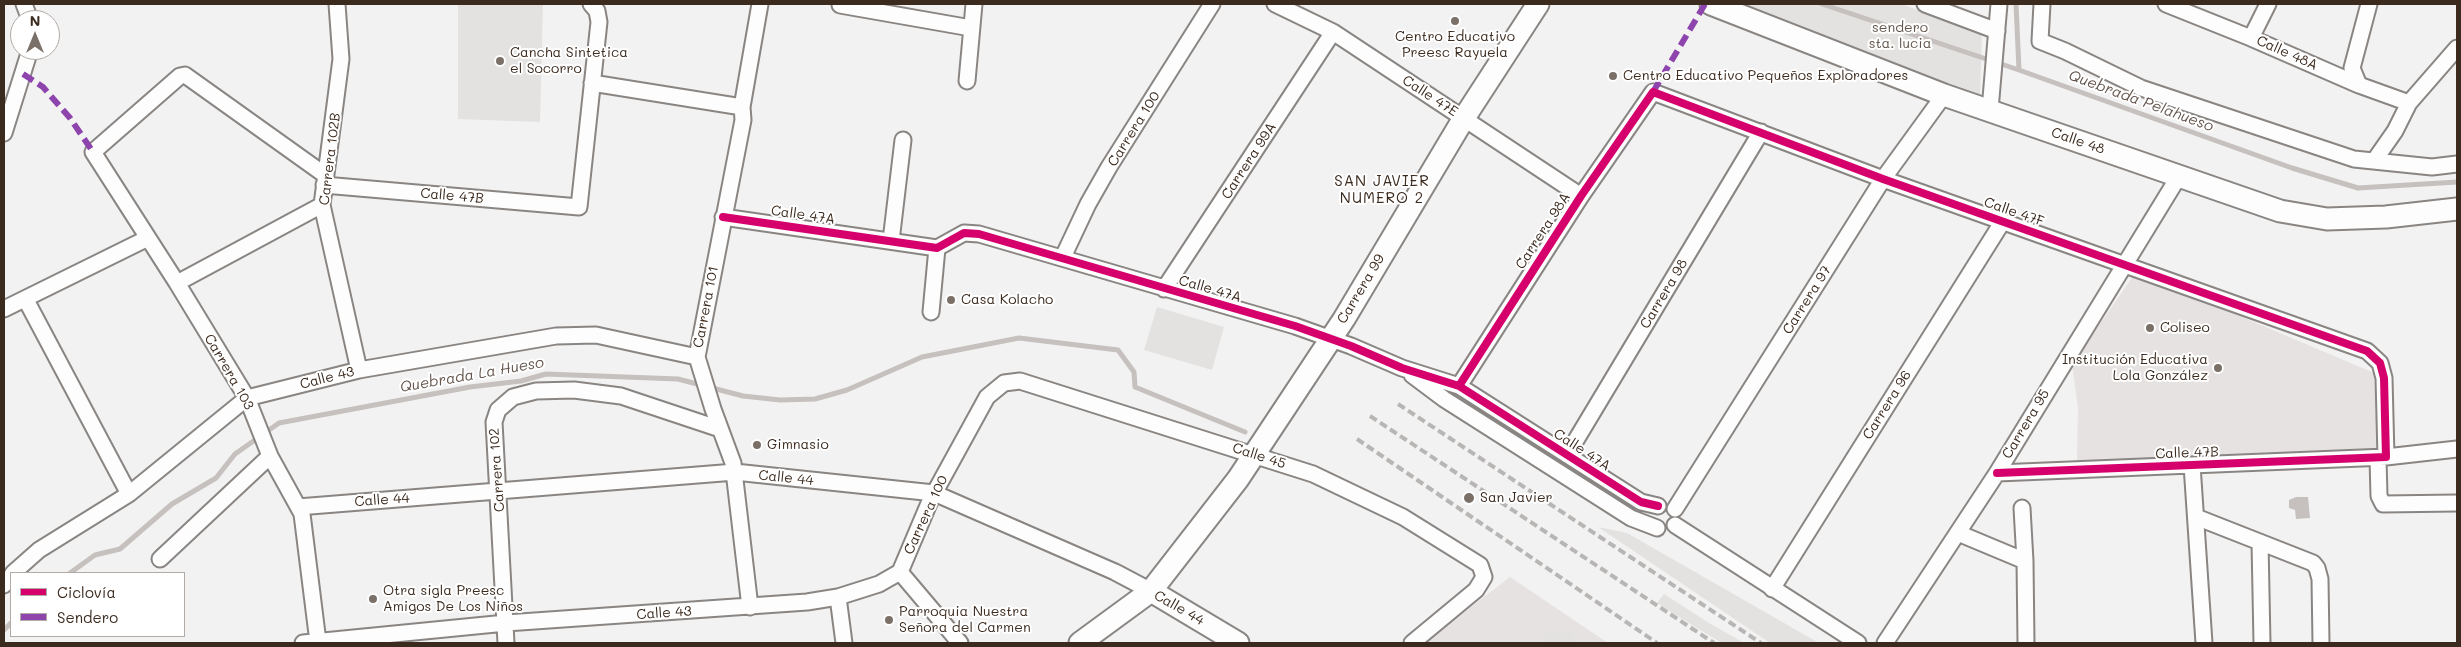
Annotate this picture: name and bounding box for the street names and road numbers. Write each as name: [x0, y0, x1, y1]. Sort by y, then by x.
street label: Calle 48A: [2254, 32, 2320, 74]
street label: Calle 47E: [1399, 72, 1461, 120]
street label: Carrera 100: [1104, 88, 1164, 170]
street label: Carrera 102B: [316, 112, 344, 206]
street label: Carrera 99A: [1218, 120, 1280, 202]
street label: Calle 48: [2049, 124, 2107, 158]
street label: Calle 47B: [420, 185, 484, 207]
street label: Carrera 98A: [1512, 189, 1574, 273]
street label: Calle 47F: [1982, 194, 2046, 230]
street label: Calle 47A: [770, 202, 836, 228]
street label: Carrera 99: [1334, 251, 1388, 327]
street label: Carrera 98: [1637, 256, 1691, 332]
street label: Carrera 97: [1779, 263, 1835, 337]
street label: Carrera 101: [690, 265, 722, 349]
street label: Calle 47A: [1177, 272, 1243, 306]
street label: Carrera 103: [201, 331, 257, 413]
street label: Calle 43: [298, 363, 356, 393]
street label: Carrera 96: [1859, 367, 1915, 443]
street label: Carrera 95: [1999, 386, 2053, 462]
street label: Calle 47A: [1550, 425, 1614, 475]
street label: Carrera 102: [486, 427, 508, 513]
street label: Calle 45: [1230, 439, 1288, 473]
street label: Calle 47B: [2155, 443, 2219, 463]
street label: Calle 44: [758, 467, 814, 489]
street label: Carrera 100: [900, 473, 952, 557]
street label: Calle 44: [354, 490, 410, 510]
street label: Calle 44: [1151, 587, 1207, 629]
street label: Calle 43: [636, 603, 692, 623]

